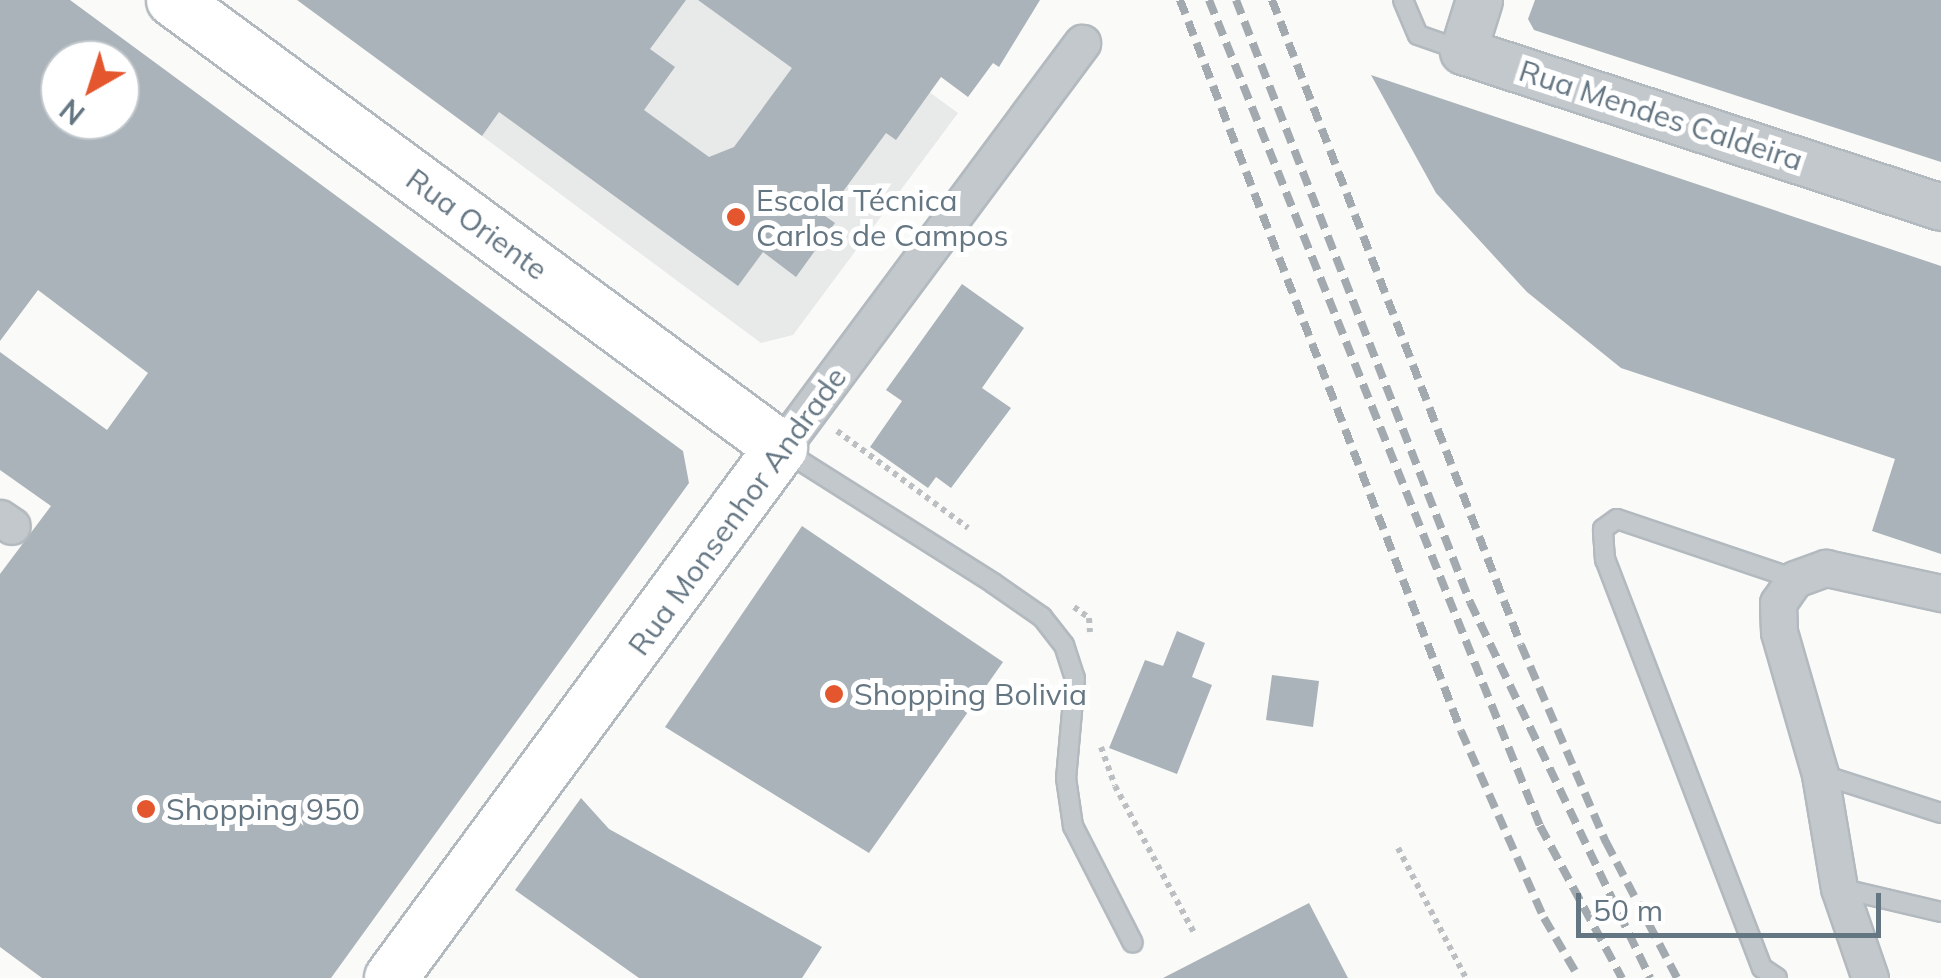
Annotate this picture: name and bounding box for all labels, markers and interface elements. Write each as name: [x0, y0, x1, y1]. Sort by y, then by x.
north arrow: [40, 40, 140, 140]
street label: Rua Mendes Caldeira: [1515, 52, 1807, 178]
text: N: [53, 92, 91, 132]
street label: Rua Oriente: [399, 161, 555, 287]
place label: Escola Técnica Carlos de Campos: [756, 182, 1008, 252]
marker: Escola Técnica Carlos de Campos: [725, 206, 747, 228]
street label: Rua Monsenhor Andrade: [620, 360, 854, 662]
place label: Shopping Bolivia: [854, 676, 1087, 712]
marker: Shopping Bolivia: [823, 683, 845, 705]
place label: Shopping 950: [166, 791, 360, 827]
marker: Shopping 950: [135, 798, 157, 820]
scale bar: [1581, 873, 1886, 935]
text: 50 m: [1593, 891, 1663, 929]

